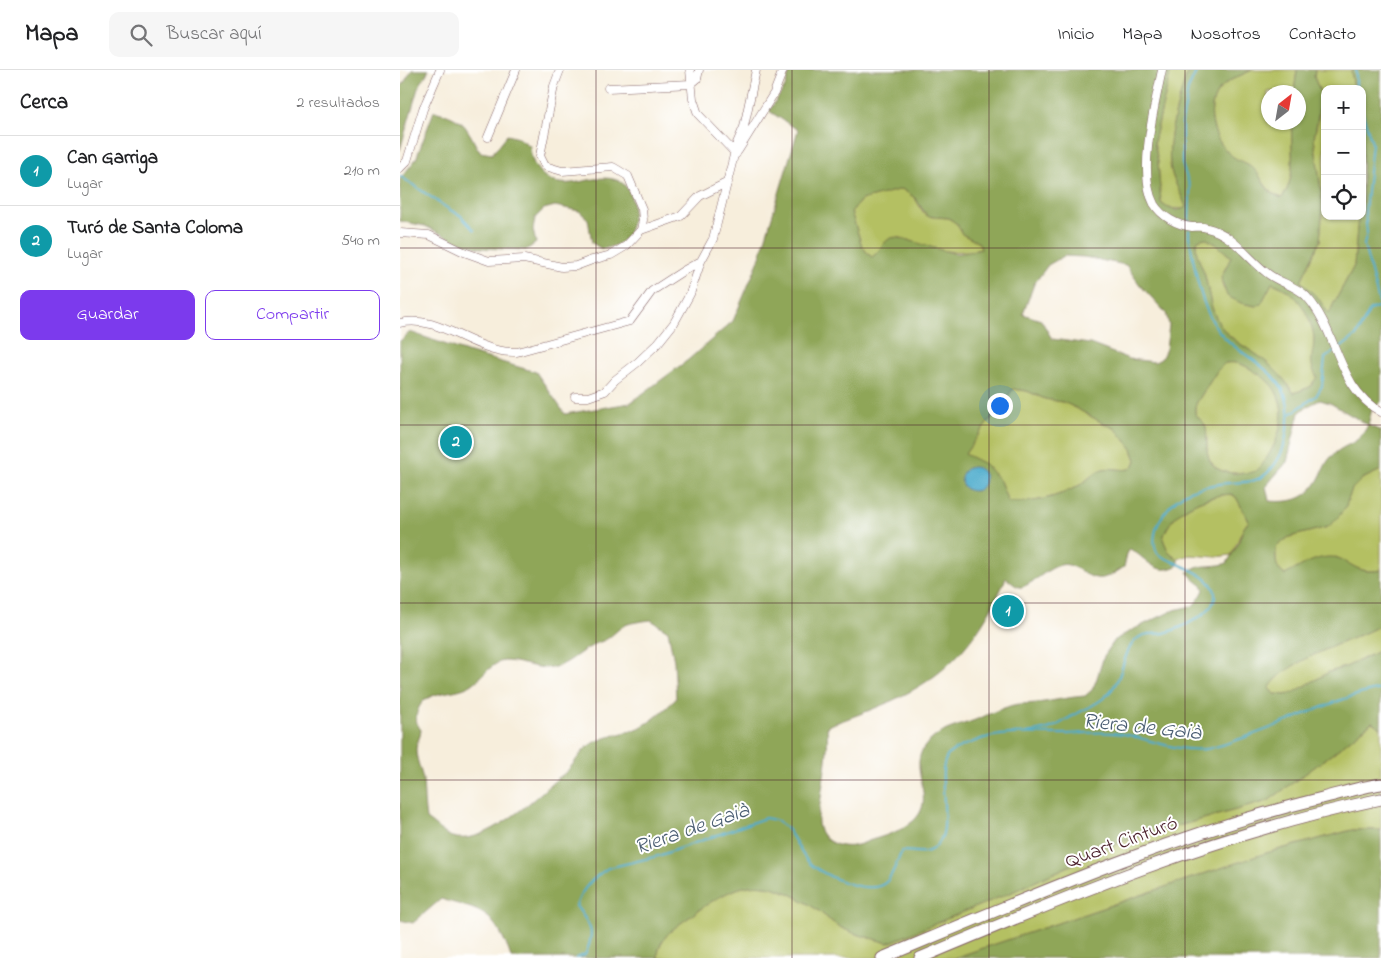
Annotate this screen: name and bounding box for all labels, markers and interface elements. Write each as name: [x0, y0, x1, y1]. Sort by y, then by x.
search box: [109, 12, 459, 57]
text: Mapa: [25, 17, 79, 52]
icon: search: [127, 21, 155, 49]
text: Buscar aquí: [167, 21, 262, 48]
text: Inicio: [1057, 22, 1094, 48]
text: Mapa: [1122, 22, 1163, 48]
text: Nosotros: [1191, 22, 1261, 48]
text: Contacto: [1289, 22, 1356, 48]
north arrow: [1261, 85, 1306, 130]
map controls: [1321, 85, 1366, 220]
button: +: [1321, 85, 1366, 130]
text: Cerca: [20, 88, 68, 118]
text: 2 resultados: [297, 91, 380, 115]
button: −: [1321, 130, 1366, 175]
text: Can Garriga: [67, 145, 158, 172]
text: 1: [33, 159, 39, 183]
text: 210 m: [344, 159, 380, 183]
text: Lugar: [67, 172, 103, 196]
button: locate: [1321, 175, 1366, 220]
text: Turó de Santa Coloma: [67, 215, 243, 242]
text: 2: [32, 229, 40, 253]
text: 540 m: [341, 229, 380, 253]
text: Lugar: [67, 242, 103, 266]
button: Guardar: [20, 290, 195, 340]
button: Compartir: [205, 290, 380, 340]
your location: [987, 393, 1013, 419]
pin: 2: [440, 423, 472, 461]
pin: 1: [992, 592, 1024, 630]
water label: Riera de Gaià: [1081, 706, 1204, 750]
water label: Riera de Gaià: [631, 795, 755, 864]
street label: Quart Cinturó: [1061, 809, 1182, 877]

